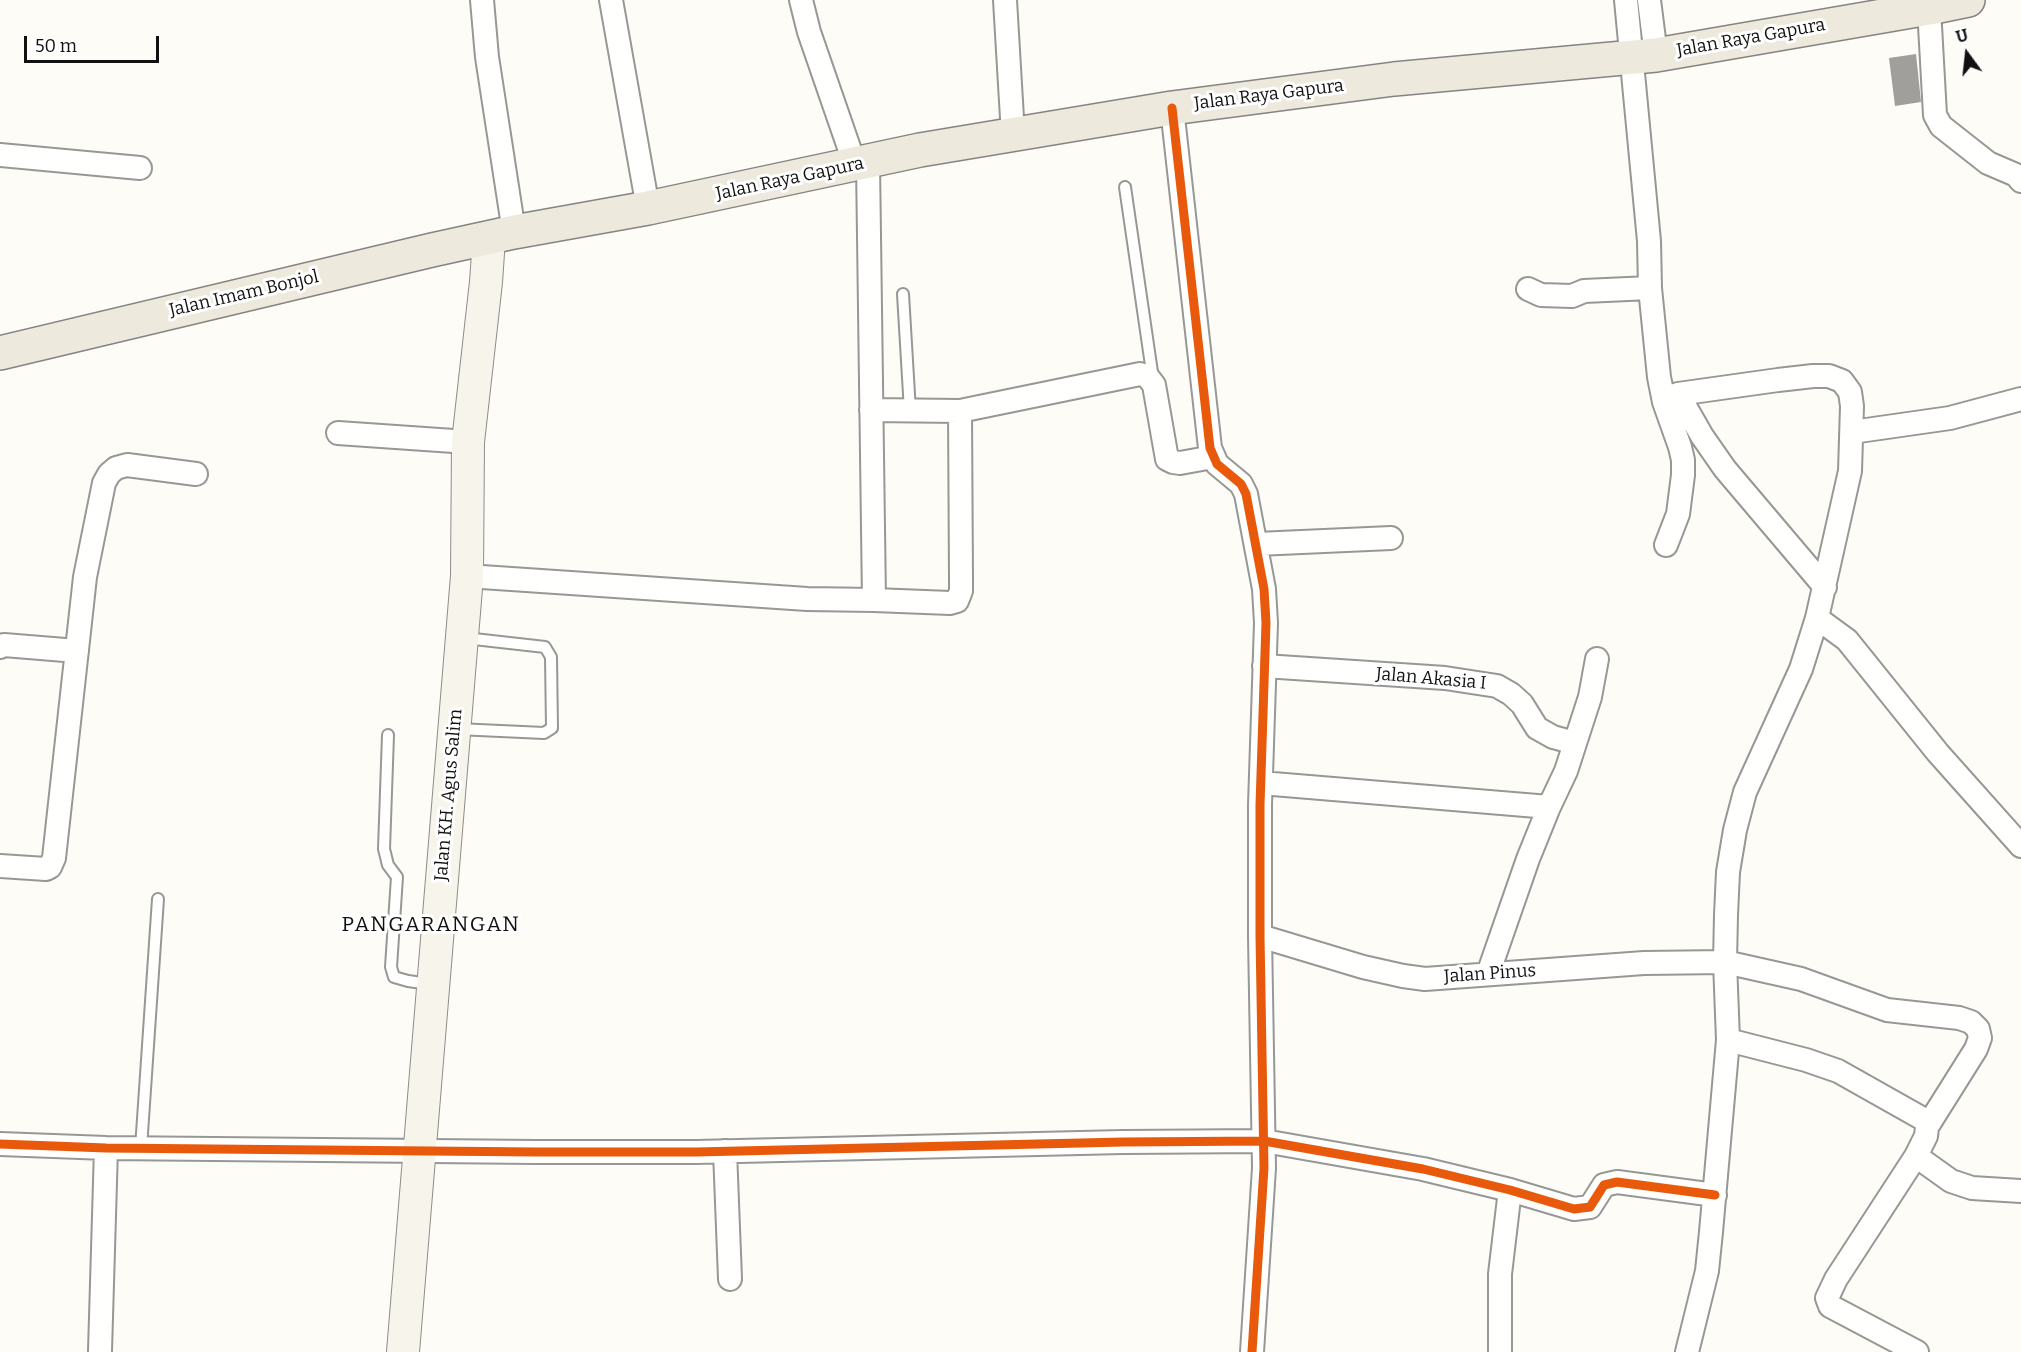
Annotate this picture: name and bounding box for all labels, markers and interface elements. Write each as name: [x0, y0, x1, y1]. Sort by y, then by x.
street label: Jalan Raya Gapura: [1675, 14, 1827, 62]
scale bar: [27, 24, 162, 62]
north arrow: [1937, 24, 1997, 84]
text: U: [1954, 25, 1970, 47]
text: 50 m: [35, 35, 77, 57]
street label: Jalan Raya Gapura: [1193, 75, 1345, 115]
street label: Jalan Raya Gapura: [714, 153, 866, 205]
street label: Jalan Imam Bonjol: [167, 266, 321, 322]
street label: Jalan Akasia I: [1375, 663, 1487, 695]
street label: Jalan KH. Agus Salim: [431, 708, 467, 882]
district label: PANGARANGAN: [342, 912, 520, 938]
street label: Jalan Pinus: [1443, 960, 1537, 988]

